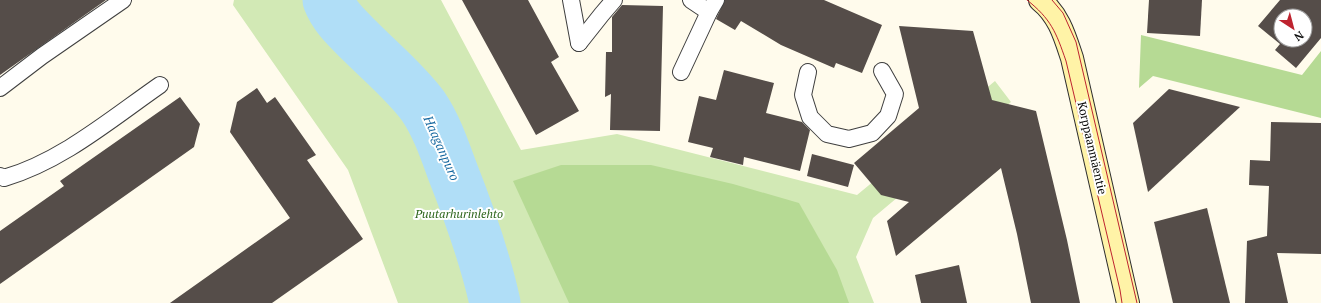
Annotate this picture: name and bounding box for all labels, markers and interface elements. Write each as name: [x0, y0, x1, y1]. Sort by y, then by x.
north arrow: [1273, 8, 1313, 48]
text: N: [1291, 28, 1306, 45]
street label: Korppaanmäentie: [1075, 100, 1110, 196]
water label: Haaganpuro: [419, 112, 465, 184]
park label: Puutarhurinlehto: [414, 206, 503, 221]

